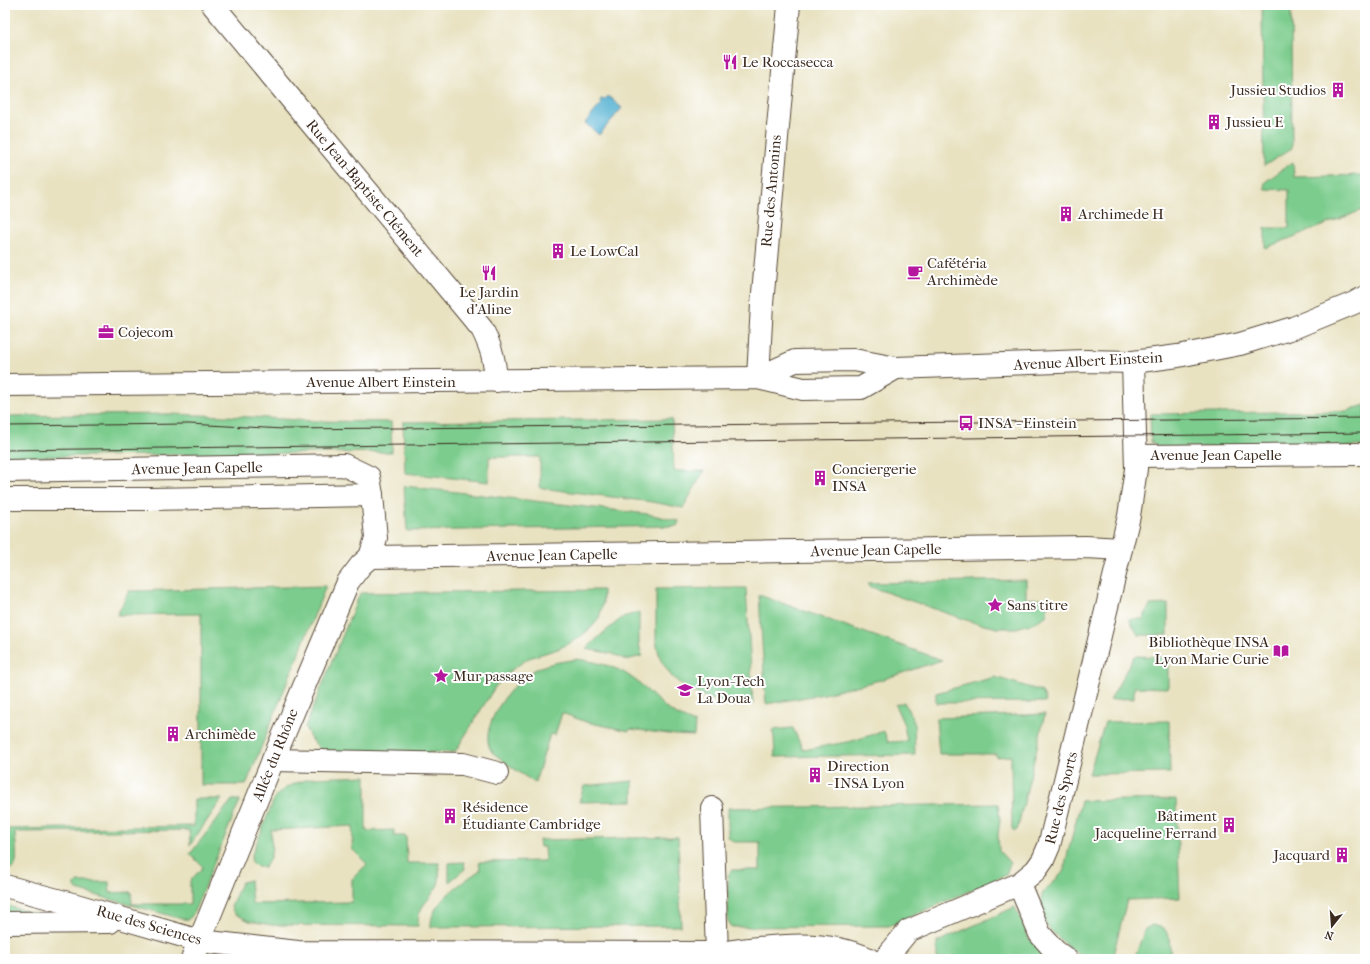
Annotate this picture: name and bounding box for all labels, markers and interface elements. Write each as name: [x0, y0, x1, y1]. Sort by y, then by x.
restaurant icon: Le Roccasecca: [721, 53, 739, 71]
place label: Le Roccasecca: [742, 53, 834, 71]
place label: Jussieu Studios: [1229, 81, 1326, 99]
building icon: Jussieu Studios: [1329, 81, 1347, 99]
building icon: Jussieu E: [1205, 113, 1223, 131]
place label: Jussieu E: [1225, 113, 1284, 131]
street label: Rue Jean-Baptiste Clément: [302, 116, 428, 261]
street label: Rue des Antonins: [757, 134, 785, 248]
building icon: Archimede H: [1057, 205, 1075, 223]
place label: Archimede H: [1077, 205, 1164, 223]
building icon: Le LowCal: [549, 242, 567, 260]
place label: Le LowCal: [570, 242, 639, 260]
place label: Cafétéria Archimède: [926, 254, 998, 289]
cafe icon: Cafétéria Archimède: [906, 263, 924, 281]
restaurant icon: Le Jardin d'Aline: [480, 264, 498, 282]
place label: Le Jardin d'Aline: [459, 283, 519, 318]
office icon: Cojecom: [97, 323, 115, 341]
place label: Cojecom: [118, 323, 174, 341]
street label: Avenue Albert Einstein: [1012, 348, 1163, 374]
street label: Avenue Albert Einstein: [305, 373, 456, 391]
bus stop icon: INSA - Einstein: [957, 414, 975, 432]
place label: INSA - Einstein: [978, 414, 1077, 432]
street label: Avenue Jean Capelle: [1149, 446, 1282, 464]
street label: Avenue Jean Capelle: [130, 458, 263, 478]
place label: Conciergerie INSA: [832, 460, 917, 495]
building icon: Conciergerie INSA: [811, 469, 829, 487]
street label: Avenue Jean Capelle: [809, 540, 942, 560]
street label: Avenue Jean Capelle: [485, 545, 618, 565]
place icon: Sans titre: [986, 596, 1004, 614]
place label: Sans titre: [1007, 596, 1068, 614]
place label: Bibliothèque INSA Lyon Marie Curie: [1149, 633, 1270, 668]
library icon: Bibliothèque INSA Lyon Marie Curie: [1272, 642, 1290, 660]
place icon: Mur passage: [432, 667, 450, 685]
place label: Mur passage: [453, 667, 534, 685]
place label: Lyon-Tech La Doua: [697, 672, 765, 707]
school or university icon: Lyon-Tech La Doua: [676, 681, 694, 699]
street label: Allée du Rhône: [248, 705, 302, 805]
building icon: Archimède: [164, 725, 182, 743]
place label: Archimède: [184, 725, 256, 743]
street label: Rue des Sports: [1041, 749, 1081, 846]
place label: Direction - INSA Lyon: [827, 757, 905, 792]
building icon: Direction - INSA Lyon: [806, 766, 824, 784]
place label: Résidence Étudiante Cambridge: [462, 798, 601, 833]
building icon: Résidence Étudiante Cambridge: [441, 807, 459, 825]
place label: Bâtiment Jacqueline Ferrand: [1094, 807, 1218, 842]
building icon: Bâtiment Jacqueline Ferrand: [1220, 816, 1238, 834]
place label: Jacquard: [1273, 846, 1331, 864]
building icon: Jacquard: [1333, 846, 1351, 864]
street label: Rue des Sciences: [94, 901, 204, 949]
north arrow: [1312, 906, 1352, 946]
text: N: [1323, 927, 1335, 943]

